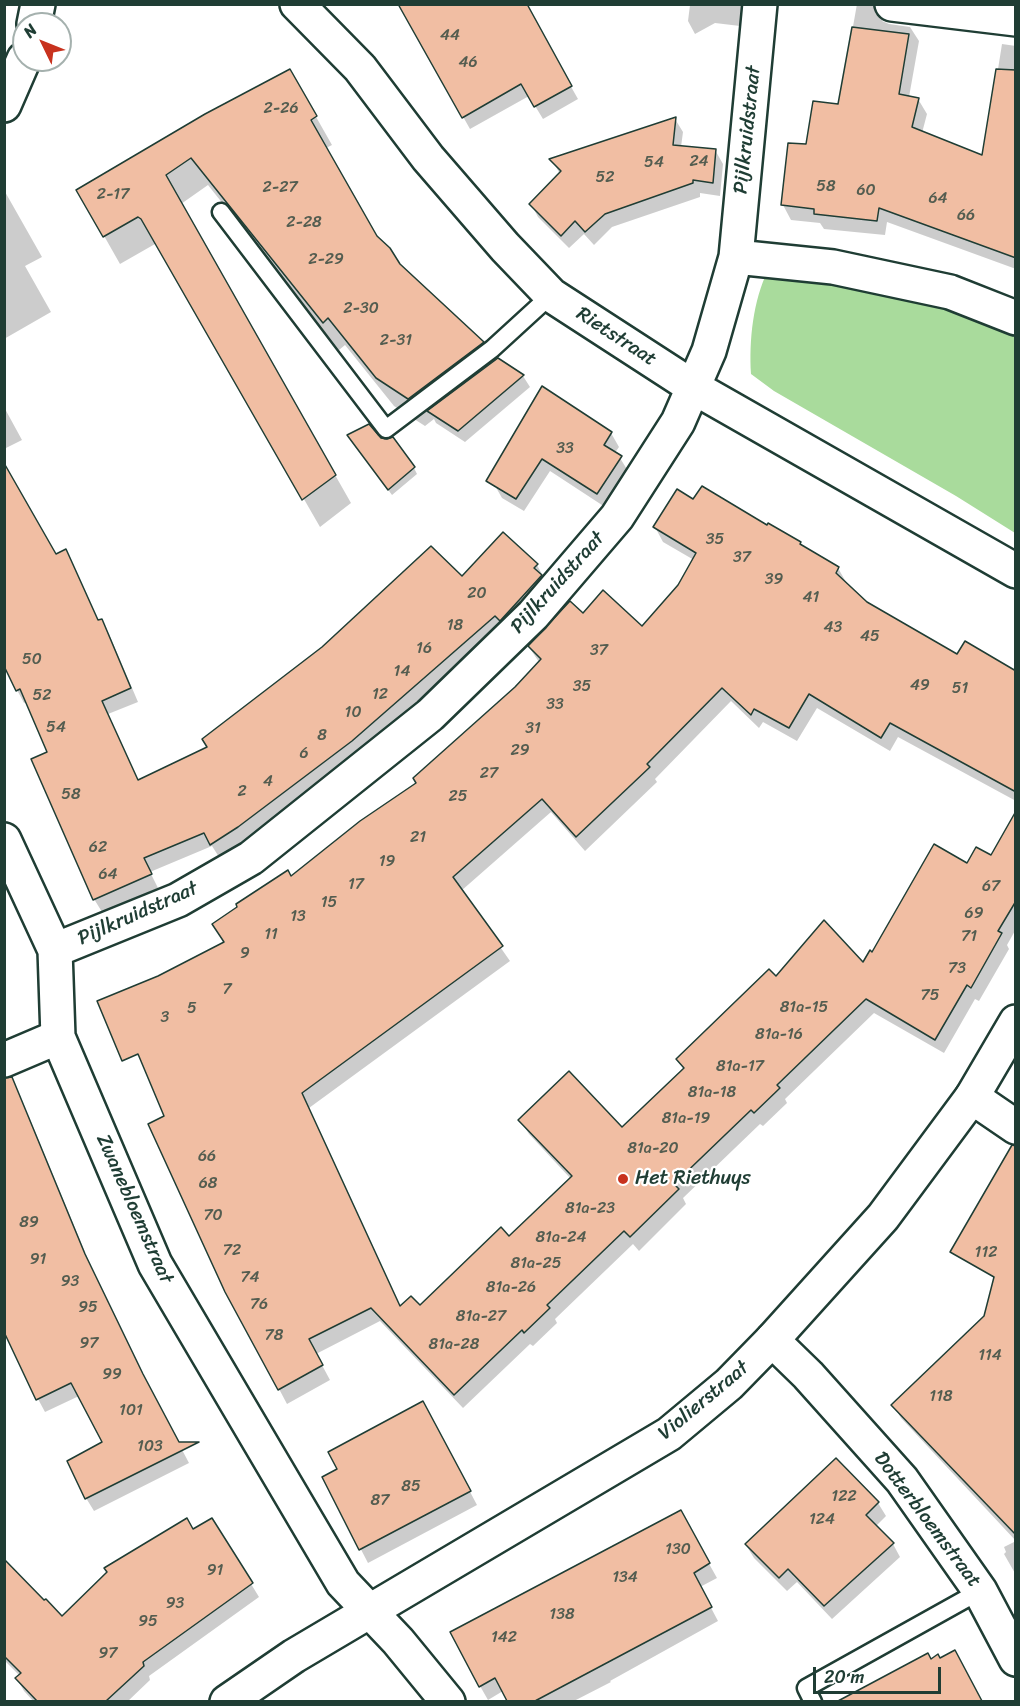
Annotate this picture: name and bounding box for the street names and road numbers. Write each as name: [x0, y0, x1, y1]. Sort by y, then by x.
street label: Pijlkruidstraat: [729, 65, 767, 195]
street label: Rietstraat: [571, 302, 661, 372]
street label: Pijlkruidstraat: [506, 527, 610, 639]
street label: Pijlkruidstraat: [74, 877, 202, 951]
street label: Zwanebloemstraat: [90, 1131, 178, 1287]
street label: Violierstraat: [654, 1356, 754, 1446]
street label: Dotterbloemstraat: [868, 1448, 986, 1592]

